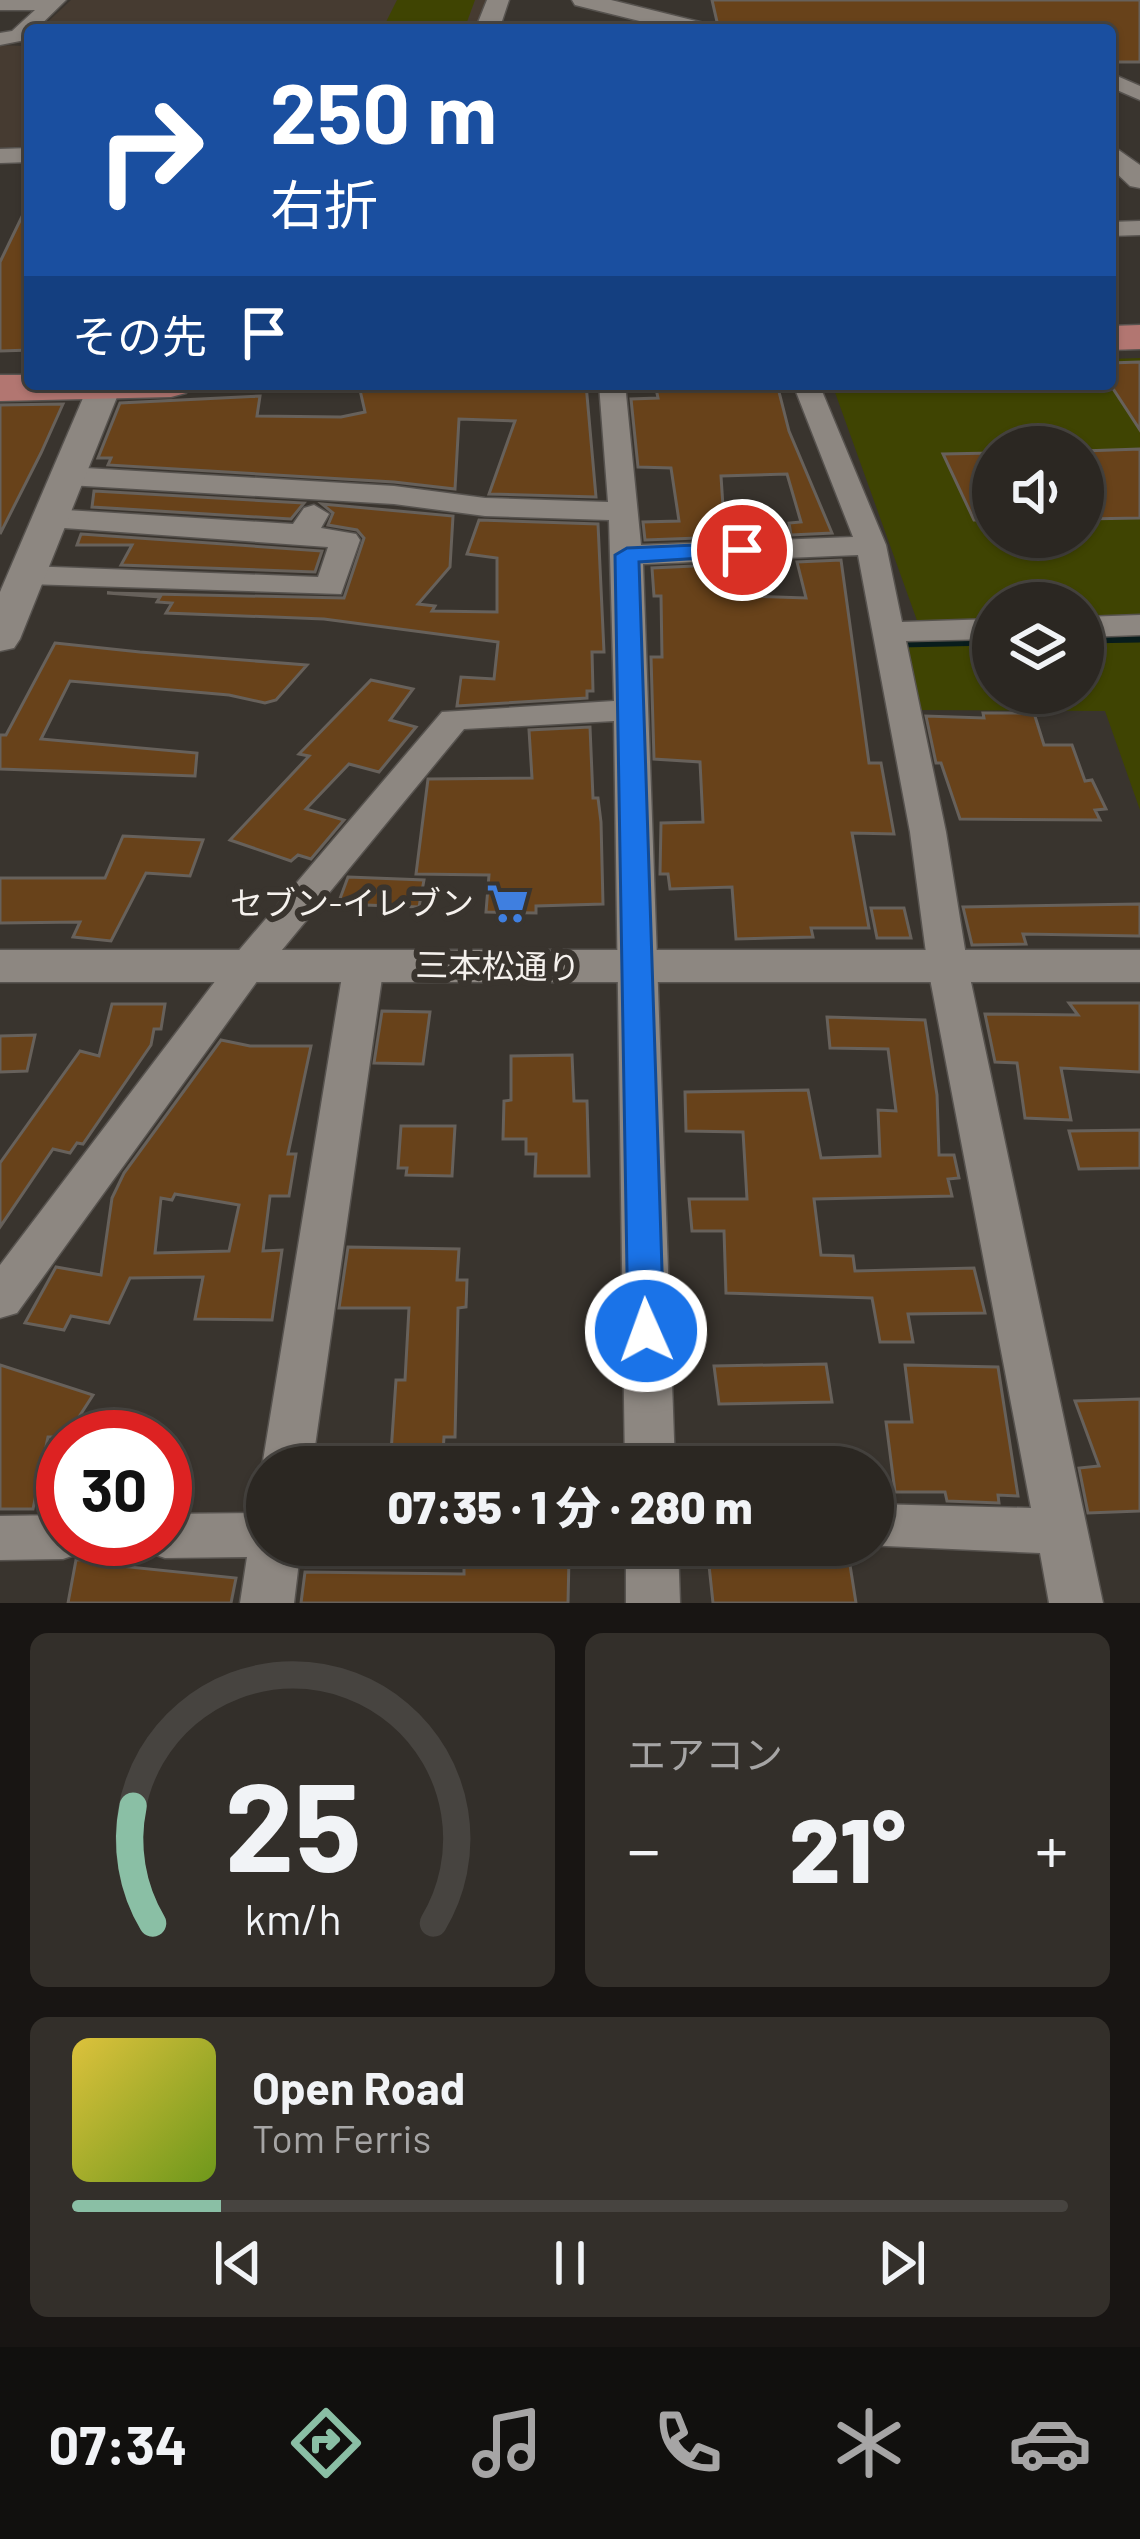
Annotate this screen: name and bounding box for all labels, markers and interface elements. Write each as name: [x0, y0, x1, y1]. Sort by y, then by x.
text: 250 m: [270, 60, 497, 161]
icon: right: [72, 72, 228, 228]
text: 右折: [270, 171, 378, 236]
icon: arrive: [231, 300, 297, 366]
text: その先: [72, 308, 207, 362]
map controls: [972, 426, 1104, 714]
button: sound: [972, 426, 1104, 558]
pin: [691, 499, 793, 601]
icon: arrive: [709, 517, 775, 583]
button: layers: [972, 582, 1104, 714]
supermarket icon: セブン-イレブン: [485, 880, 531, 926]
place label: セブン-イレブン: [230, 882, 474, 922]
street label: 三本松通り: [415, 944, 581, 986]
position arrow: [583, 1268, 709, 1394]
speed limit sign: 30: [36, 1410, 192, 1566]
text: 07:35 · 1 分 · 280 m: [387, 1479, 753, 1533]
text: エアコン: [627, 1730, 783, 1777]
text: 25: [224, 1747, 361, 1897]
text: 21°: [789, 1793, 906, 1901]
text: −: [627, 1808, 660, 1887]
text: +: [1035, 1808, 1068, 1887]
text: km/h: [244, 1892, 341, 1944]
text: Open Road: [252, 2060, 465, 2114]
text: Tom Ferris: [252, 2114, 431, 2161]
icon: previous: [205, 2230, 271, 2296]
icon: pause: [537, 2230, 603, 2296]
icon: next: [869, 2230, 935, 2296]
icon: directions: [284, 2401, 368, 2485]
icon: music: [465, 2401, 549, 2485]
icon: phone: [646, 2401, 730, 2485]
icon: climate: [827, 2401, 911, 2485]
icon: car: [1008, 2401, 1092, 2485]
text: 07:34: [48, 2411, 187, 2476]

